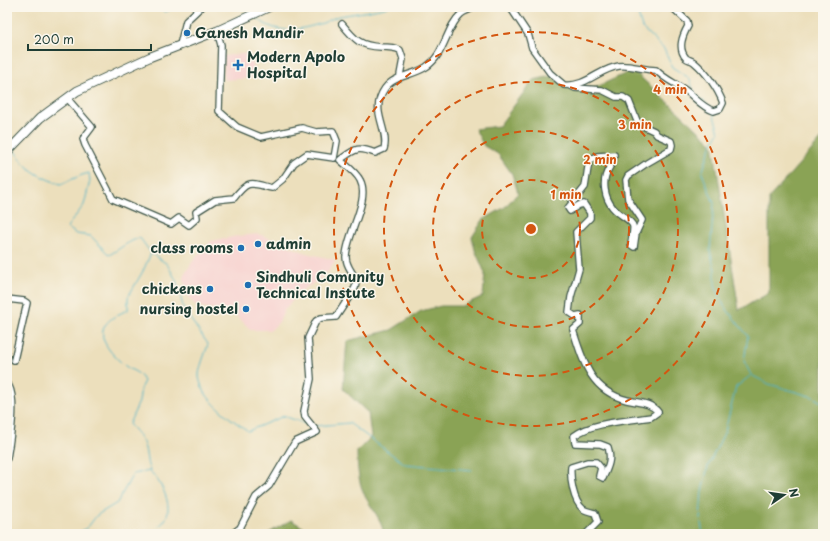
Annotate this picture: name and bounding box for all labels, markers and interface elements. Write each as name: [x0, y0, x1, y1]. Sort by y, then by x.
place label: Ganesh Mandir: [195, 22, 304, 43]
scale bar: [28, 26, 151, 52]
marker: Ganesh Mandir: [182, 28, 192, 38]
text: 200 m: [34, 30, 74, 48]
place label: Modern Apolo Hospital: [247, 46, 345, 83]
marker: Modern Apolo Hospital: [232, 59, 244, 71]
text: 4 min: [653, 80, 687, 98]
text: 3 min: [618, 115, 652, 133]
text: 2 min: [583, 150, 617, 168]
text: 1 min: [550, 185, 582, 203]
centre of rings: [524, 222, 538, 236]
place label: admin: [266, 233, 311, 254]
place label: class rooms: [150, 237, 233, 258]
marker: admin: [253, 239, 263, 249]
marker: class rooms: [236, 243, 246, 253]
place label: Sindhuli Comunity Technical Instute: [256, 266, 384, 303]
place label: chickens: [142, 278, 202, 299]
marker: Sindhuli Comunity Technical Instute: [243, 280, 253, 290]
marker: chickens: [205, 284, 215, 294]
place label: nursing hostel: [140, 298, 238, 319]
marker: nursing hostel: [241, 304, 251, 314]
north arrow: [764, 475, 804, 515]
text: N: [785, 486, 804, 499]

